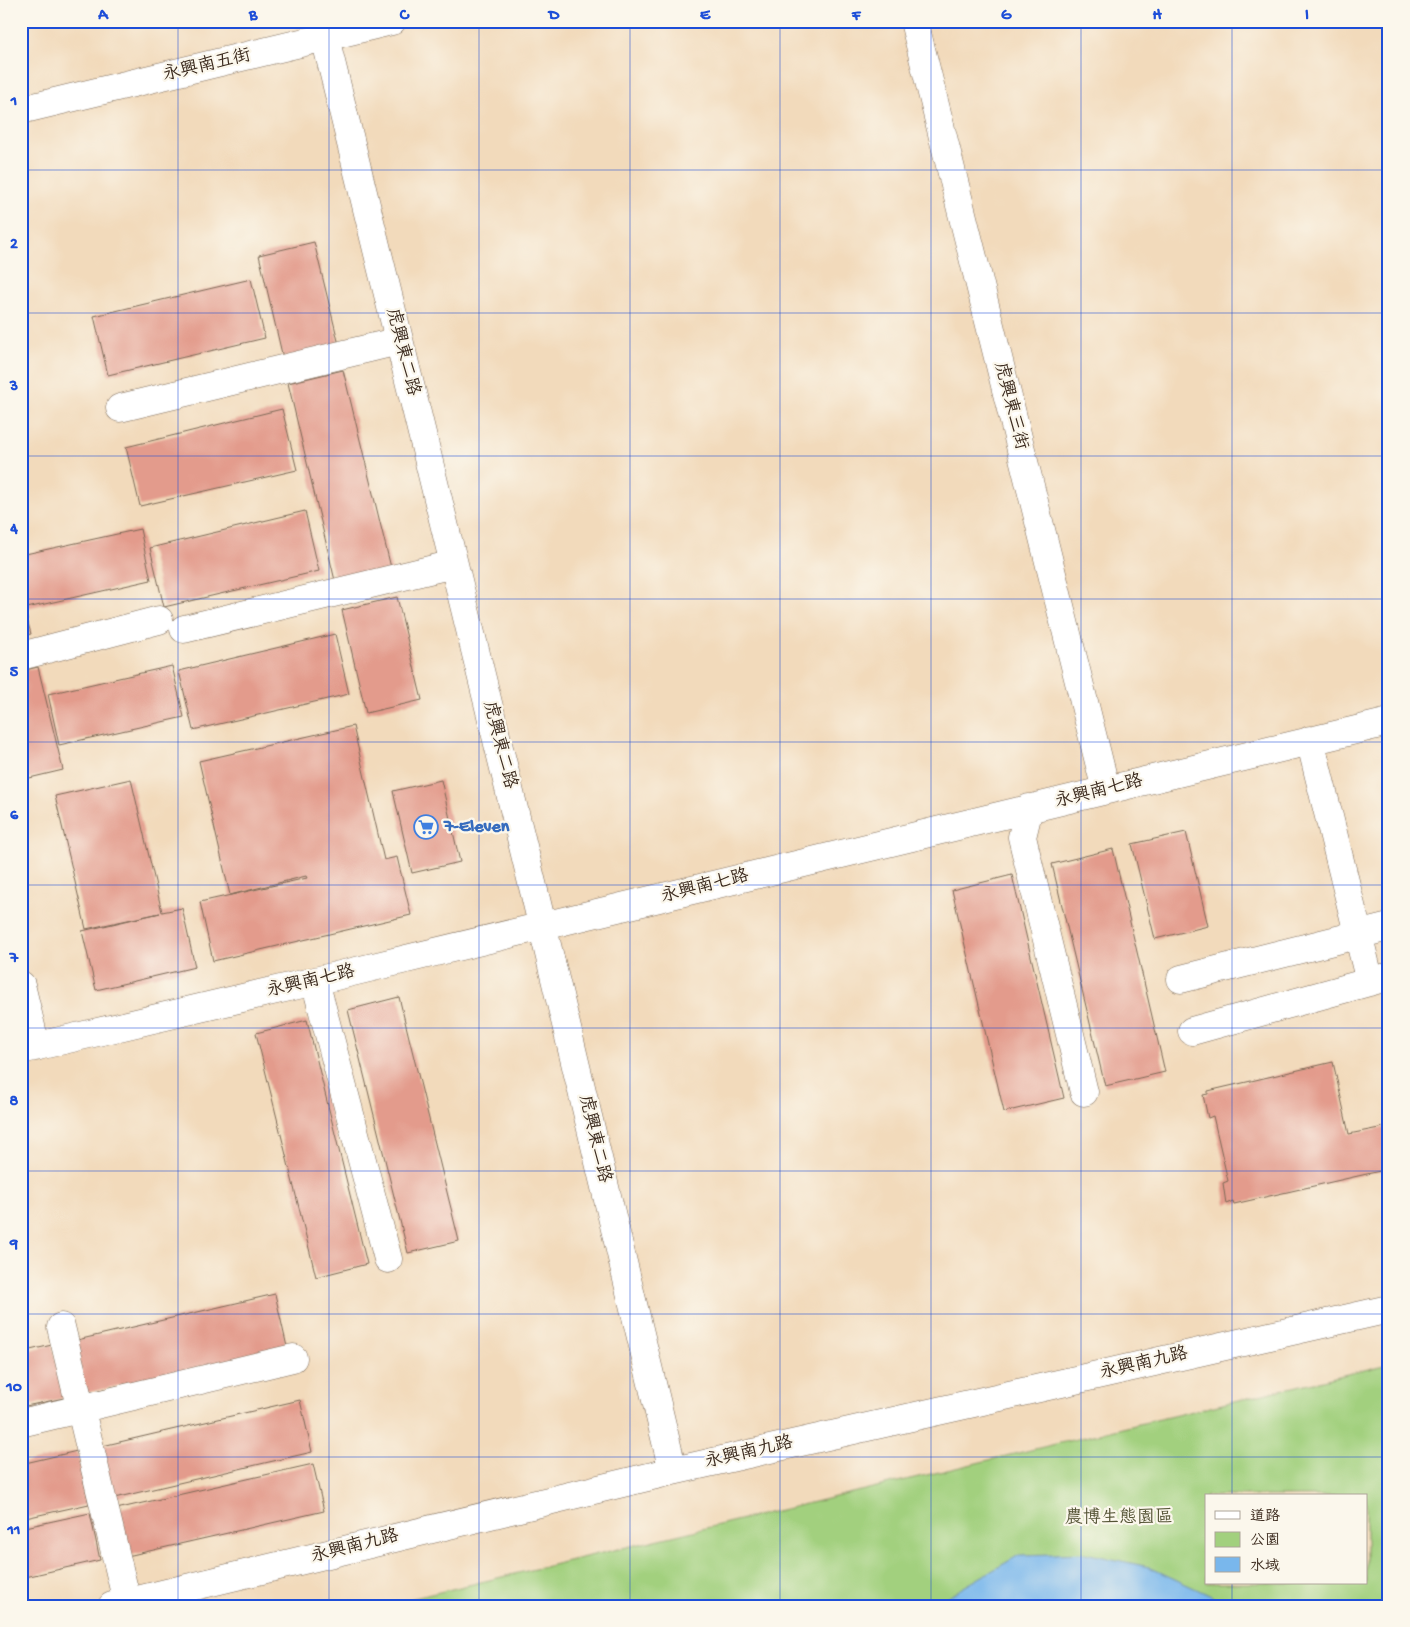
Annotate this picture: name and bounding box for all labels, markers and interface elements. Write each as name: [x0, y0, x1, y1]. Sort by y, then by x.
text: A: [97, 7, 109, 26]
text: B: [248, 7, 258, 26]
text: C: [399, 7, 410, 26]
text: D: [547, 7, 560, 26]
text: E: [700, 7, 711, 26]
text: F: [851, 7, 862, 26]
text: G: [1001, 7, 1012, 26]
text: H: [1152, 7, 1162, 26]
text: I: [1305, 7, 1309, 26]
street label: 永興南五街: [161, 45, 253, 86]
text: 1: [10, 93, 17, 112]
text: 2: [10, 236, 18, 255]
street label: 虎興東二路: [381, 306, 424, 398]
street label: 虎興東三街: [989, 360, 1032, 452]
text: 3: [9, 378, 18, 397]
text: 4: [9, 521, 18, 540]
text: 5: [10, 664, 19, 683]
street label: 虎興東二路: [478, 699, 521, 791]
street label: 永興南七路: [1053, 770, 1145, 813]
text: 6: [10, 807, 19, 826]
supermarket icon: 7-Eleven: [413, 814, 439, 840]
place label: 7-Eleven: [443, 817, 510, 838]
street label: 永興南七路: [659, 865, 751, 908]
text: 7: [9, 950, 19, 969]
street label: 永興南七路: [265, 961, 357, 1002]
text: 8: [10, 1093, 19, 1112]
street label: 虎興東二路: [574, 1093, 615, 1185]
text: 9: [9, 1236, 18, 1255]
street label: 永興南九路: [1098, 1343, 1190, 1384]
text: 10: [5, 1379, 22, 1398]
street label: 永興南九路: [703, 1432, 795, 1473]
legend: [1205, 1494, 1368, 1584]
park label: 農博生態園區: [1065, 1507, 1173, 1529]
text: 道路: [1250, 1508, 1280, 1526]
text: 11: [7, 1522, 20, 1541]
street label: 永興南九路: [309, 1525, 401, 1568]
text: 公園: [1250, 1532, 1280, 1550]
text: 水域: [1250, 1558, 1280, 1576]

